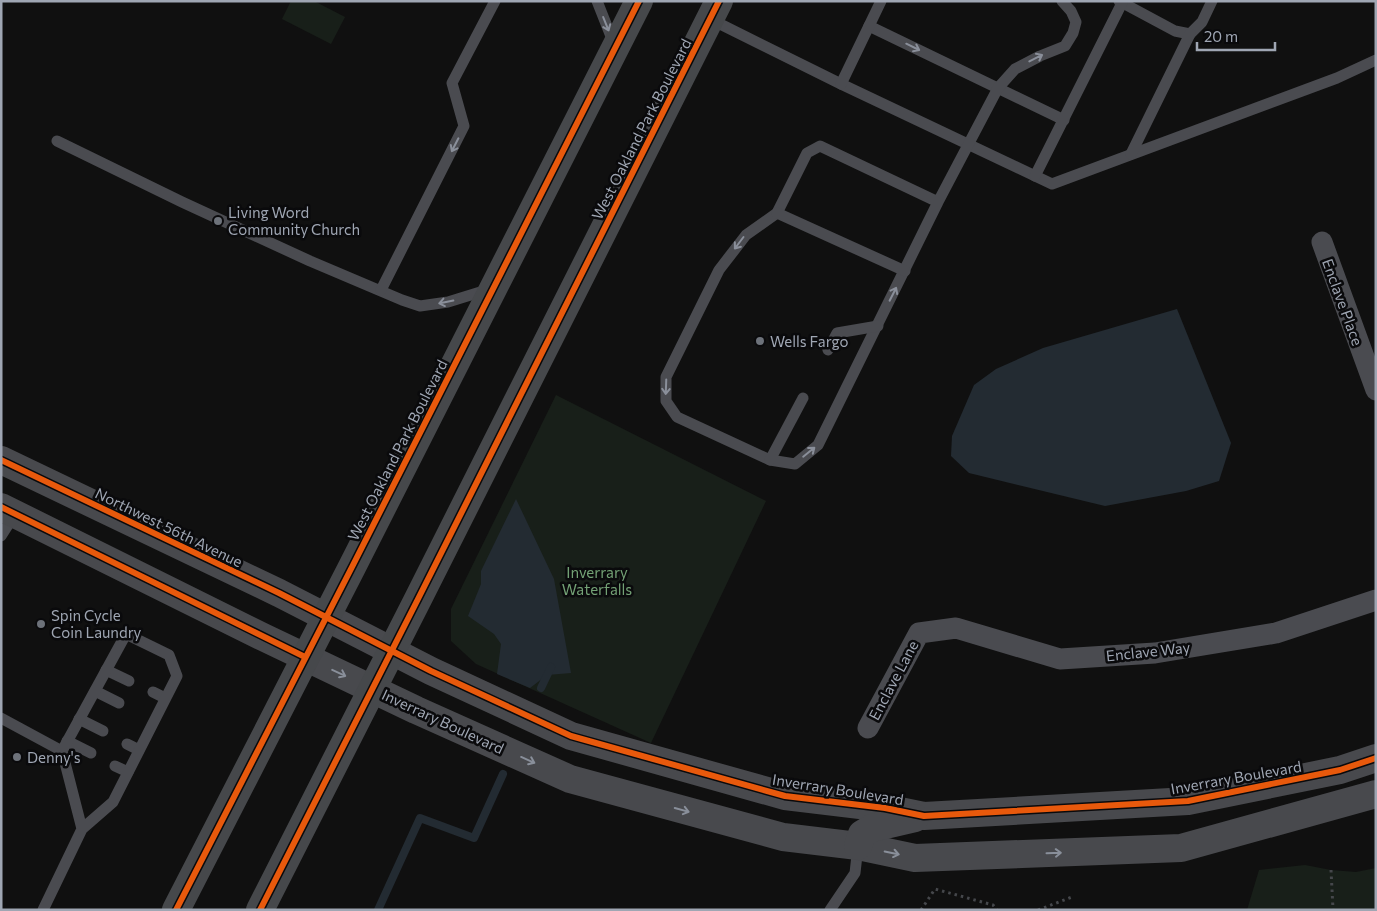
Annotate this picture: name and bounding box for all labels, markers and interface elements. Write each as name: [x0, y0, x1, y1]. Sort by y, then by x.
one-way arrow: [602, 16, 611, 31]
scale bar: [1197, 20, 1274, 52]
text: 20 m: [1204, 27, 1238, 45]
street label: West Oakland Park Boulevard: [587, 36, 695, 222]
one-way arrow: [905, 43, 920, 52]
one-way arrow: [1028, 53, 1043, 63]
one-way arrow: [450, 137, 459, 152]
place label: Living Word Community Church: [228, 203, 360, 238]
marker: Living Word Community Church: [212, 215, 224, 227]
one-way arrow: [734, 236, 745, 249]
street label: Enclave Place: [1319, 256, 1367, 348]
one-way arrow: [888, 287, 898, 302]
one-way arrow: [439, 298, 455, 307]
place label: Wells Fargo: [770, 332, 849, 350]
marker: Wells Fargo: [754, 335, 766, 347]
street label: West Oakland Park Boulevard: [343, 357, 451, 543]
one-way arrow: [661, 378, 671, 394]
one-way arrow: [802, 447, 815, 458]
street label: Northwest 56th Avenue: [92, 483, 246, 571]
park label: Inverrary Waterfalls: [562, 563, 632, 598]
place label: Spin Cycle Coin Laundry: [51, 606, 142, 641]
marker: Spin Cycle Coin Laundry: [35, 618, 47, 630]
street label: Enclave Lane: [864, 637, 922, 723]
street label: Enclave Way: [1105, 638, 1191, 664]
one-way arrow: [331, 669, 346, 678]
street label: Inverrary Boulevard: [379, 685, 507, 757]
place label: Denny's: [27, 748, 81, 766]
marker: Denny's: [11, 751, 23, 763]
one-way arrow: [520, 756, 535, 766]
street label: Inverrary Boulevard: [1169, 757, 1303, 797]
street label: Inverrary Boulevard: [771, 770, 905, 808]
one-way arrow: [674, 806, 690, 815]
one-way arrow: [1046, 848, 1062, 857]
one-way arrow: [884, 849, 900, 858]

